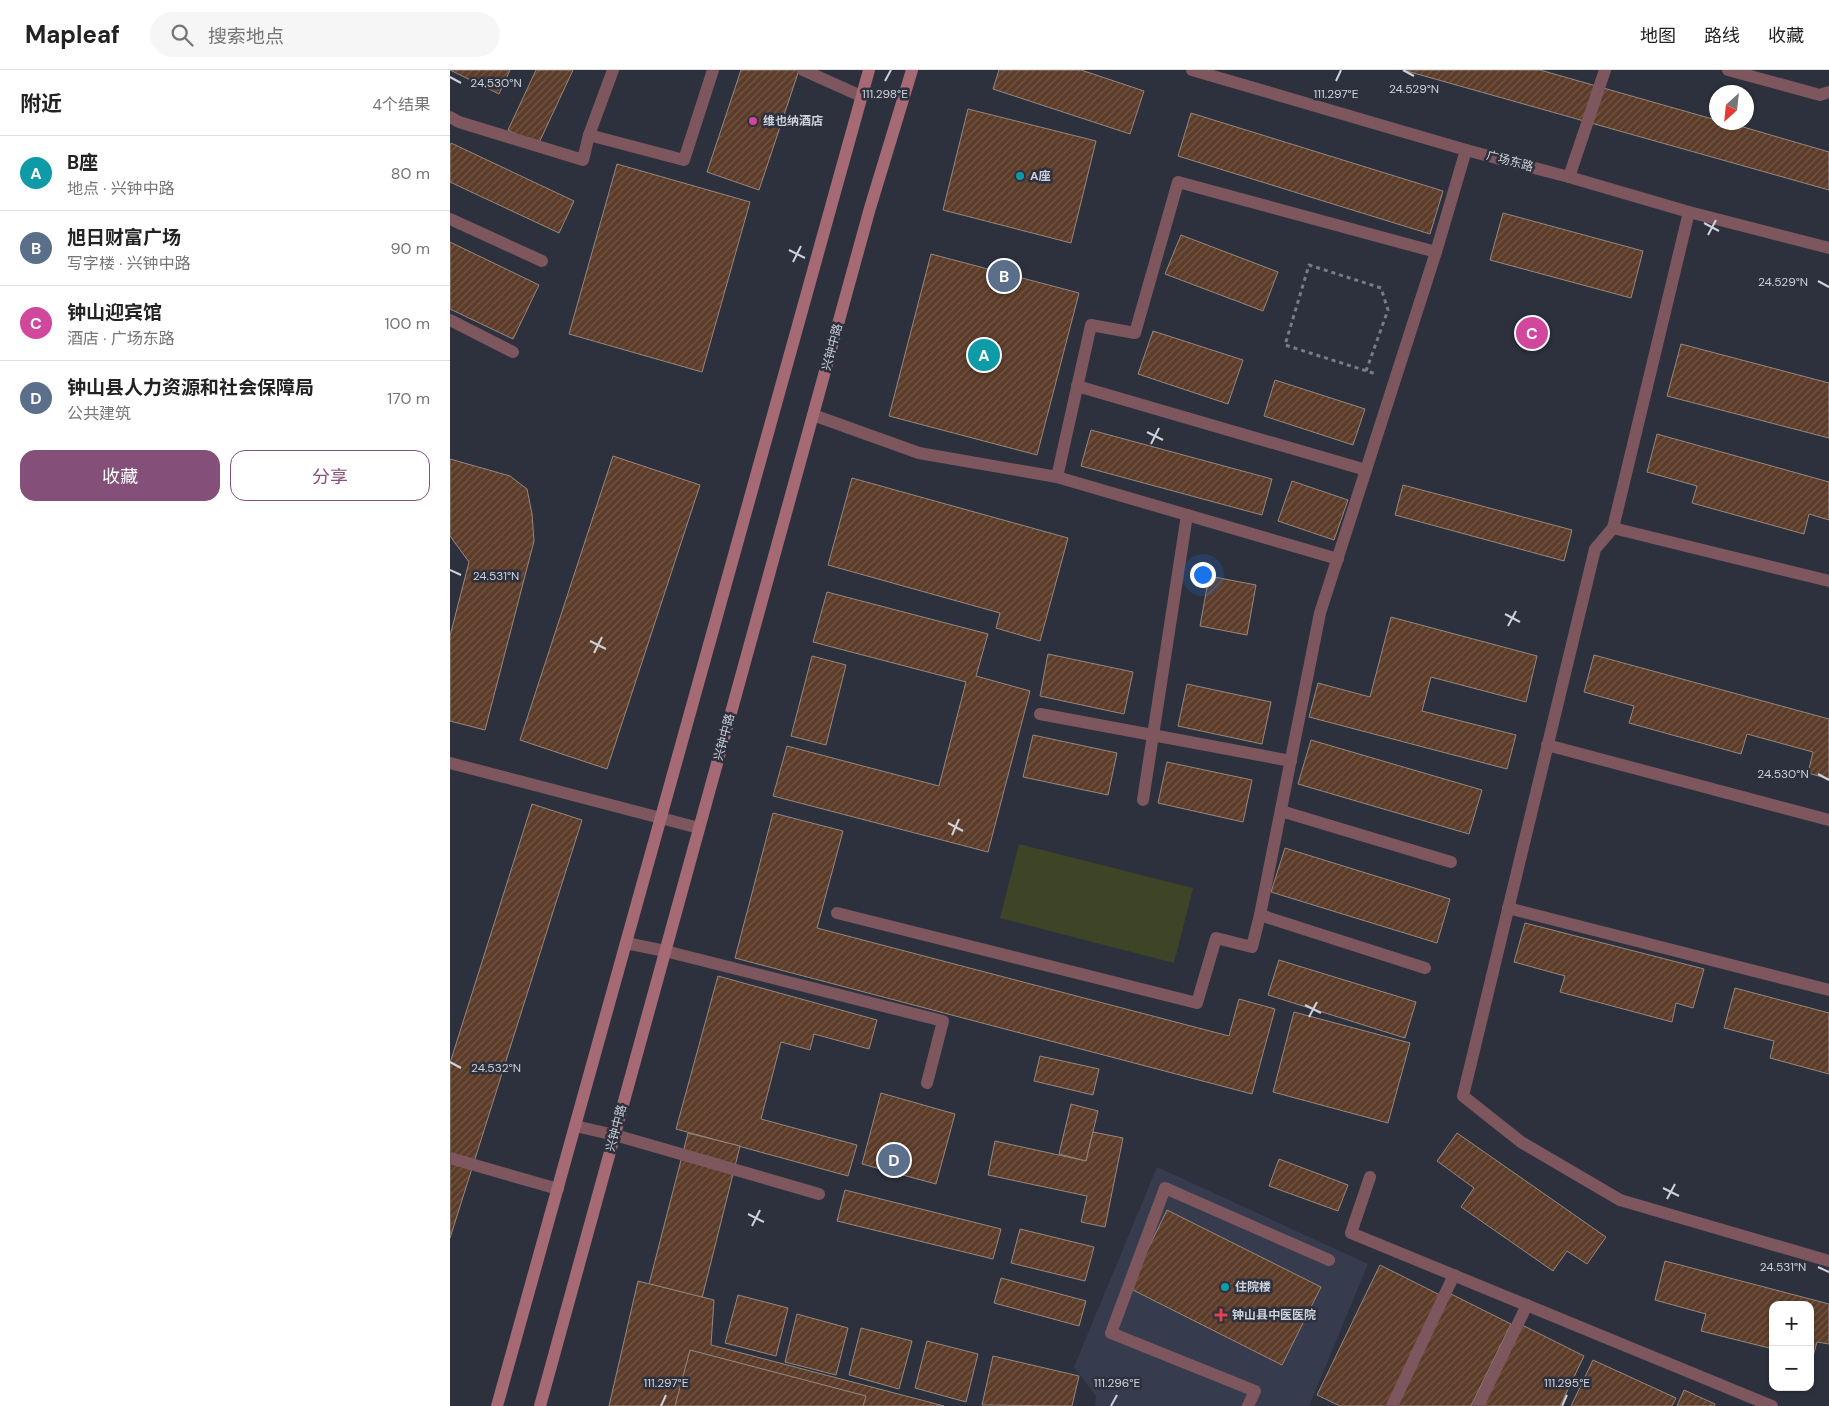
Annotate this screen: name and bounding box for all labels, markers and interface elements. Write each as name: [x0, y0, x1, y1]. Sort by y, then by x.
search box: [150, 12, 500, 57]
text: Mapleaf: [25, 19, 120, 50]
icon: search: [168, 21, 196, 49]
text: 搜索地点: [208, 24, 284, 49]
text: 地图: [1640, 24, 1676, 48]
text: 路线: [1704, 24, 1740, 48]
text: 收藏: [1768, 24, 1804, 48]
text: 24.530°N: [470, 75, 522, 91]
text: 24.529°N: [1389, 81, 1439, 97]
north arrow: [1709, 85, 1754, 130]
text: 111.298°E: [862, 86, 908, 102]
text: 111.297°E: [1314, 86, 1359, 102]
text: 附近: [20, 90, 62, 118]
text: 4个结果: [372, 94, 430, 115]
place label: 维也纳酒店: [763, 113, 823, 129]
marker: 维也纳酒店: [747, 115, 759, 127]
street label: 广场东路: [1485, 147, 1535, 175]
text: B座: [67, 150, 98, 175]
text: A: [30, 163, 42, 184]
text: 80 m: [391, 163, 430, 184]
place label: A座: [1030, 168, 1051, 184]
marker: A座: [1014, 170, 1026, 182]
text: 地点 · 兴钟中路: [67, 178, 175, 199]
text: 旭日财富广场: [67, 225, 181, 250]
text: B: [31, 238, 41, 259]
text: 90 m: [390, 238, 430, 259]
text: 写字楼 · 兴钟中路: [67, 253, 191, 274]
pin: B: [988, 257, 1020, 295]
text: 24.529°N: [1758, 274, 1808, 290]
text: 钟山迎宾馆: [67, 300, 162, 325]
text: C: [30, 313, 42, 334]
text: 100 m: [385, 313, 430, 334]
pin: C: [1516, 314, 1548, 352]
street label: 兴钟中路: [818, 322, 846, 372]
text: 酒店 · 广场东路: [67, 328, 175, 349]
pin: A: [968, 336, 1000, 374]
text: 钟山县人力资源和社会保障局: [67, 375, 314, 400]
text: D: [30, 388, 42, 409]
text: 170 m: [387, 388, 430, 409]
text: 公共建筑: [67, 403, 131, 424]
button: 收藏: [20, 450, 220, 501]
button: 分享: [230, 450, 430, 501]
your location: [1190, 562, 1216, 588]
text: 24.531°N: [473, 568, 519, 584]
street label: 兴钟中路: [710, 712, 738, 762]
text: 24.530°N: [1757, 766, 1809, 782]
text: 24.532°N: [471, 1060, 521, 1076]
street label: 兴钟中路: [602, 1103, 630, 1153]
pin: D: [878, 1141, 910, 1179]
text: 24.531°N: [1760, 1259, 1806, 1275]
place label: 住院楼: [1235, 1279, 1271, 1295]
marker: 住院楼: [1219, 1281, 1231, 1293]
map controls: [1769, 1301, 1814, 1391]
button: +: [1769, 1301, 1814, 1346]
place label: 钟山县中医医院: [1232, 1307, 1316, 1323]
marker: 钟山县中医医院: [1214, 1308, 1228, 1322]
button: −: [1769, 1346, 1814, 1391]
text: 111.297°E: [644, 1375, 689, 1391]
text: 111.296°E: [1094, 1375, 1140, 1391]
text: 111.295°E: [1544, 1375, 1590, 1391]

